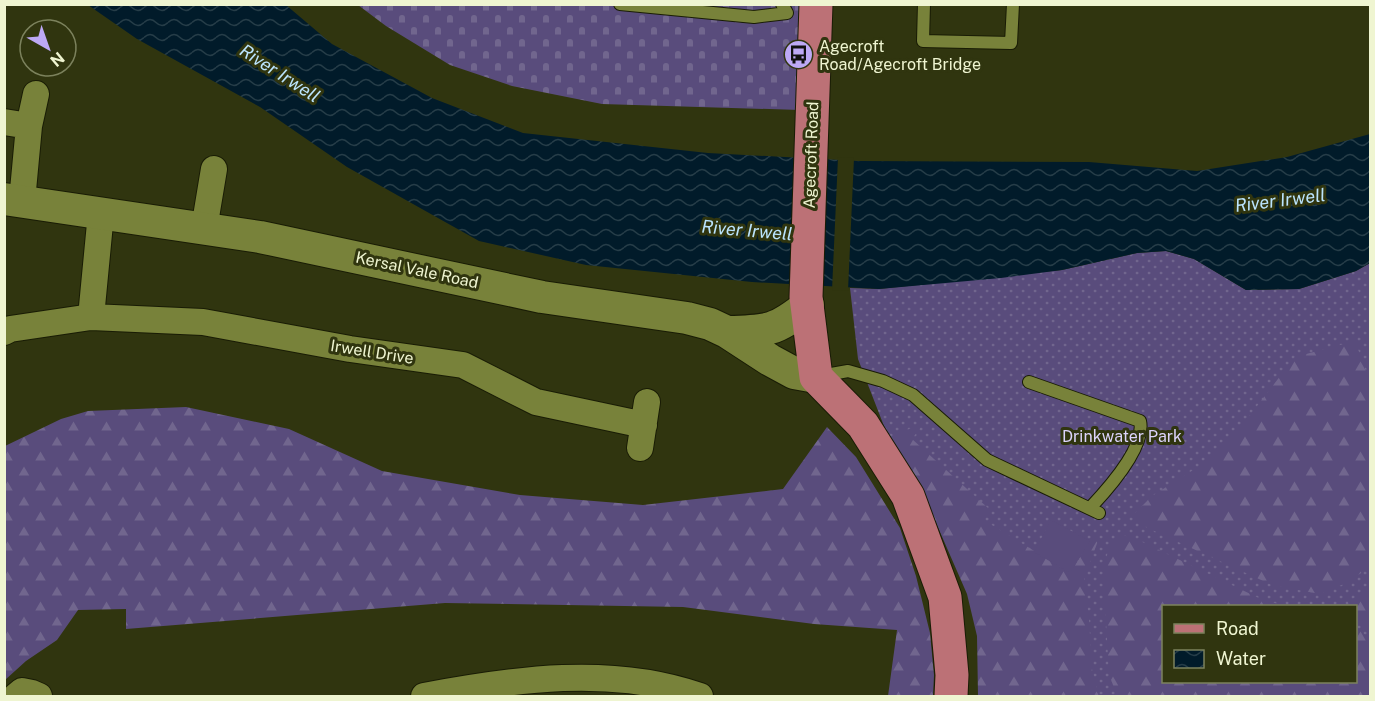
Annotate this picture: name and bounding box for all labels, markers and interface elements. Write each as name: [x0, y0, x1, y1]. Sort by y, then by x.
north arrow: [18, 18, 78, 78]
place label: Agecroft Road/Agecroft Bridge: [819, 37, 981, 74]
water label: River Irwell: [236, 39, 324, 107]
bus stop icon: Agecroft Road/Agecroft Bridge: [782, 39, 814, 71]
text: N: [46, 48, 68, 70]
street label: Agecroft Road: [800, 101, 822, 209]
water label: River Irwell: [1234, 184, 1326, 216]
water label: River Irwell: [701, 216, 793, 244]
street label: Kersal Vale Road: [354, 248, 480, 292]
street label: Irwell Drive: [329, 336, 415, 368]
park label: Drinkwater Park: [1062, 427, 1182, 446]
legend: [1162, 605, 1357, 683]
text: Road: [1216, 618, 1259, 639]
text: Water: [1216, 648, 1266, 669]

